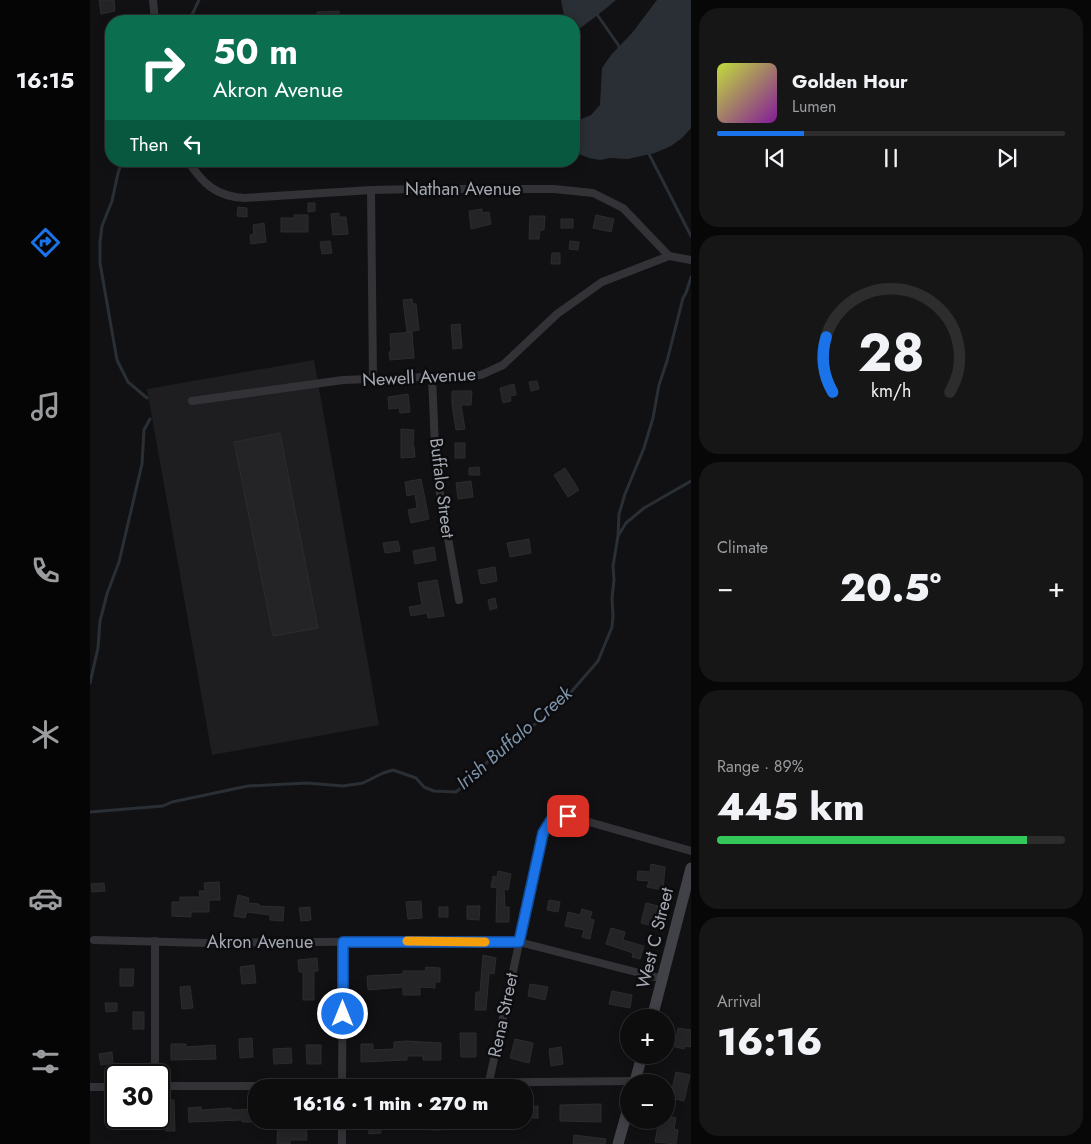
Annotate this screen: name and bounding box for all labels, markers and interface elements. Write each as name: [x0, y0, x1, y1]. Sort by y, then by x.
text: 50 m: [213, 27, 298, 77]
icon: right: [130, 35, 195, 100]
text: 16:15: [16, 64, 74, 96]
text: Golden Hour: [792, 68, 908, 95]
text: Akron Avenue: [213, 73, 343, 105]
text: Lumen: [792, 95, 836, 118]
icon: left: [179, 130, 207, 158]
text: Then: [130, 131, 169, 158]
icon: previous: [761, 144, 789, 172]
icon: pause: [877, 144, 905, 172]
icon: next: [993, 144, 1021, 172]
street label: Nathan Avenue: [405, 176, 521, 202]
icon: directions: [28, 225, 63, 260]
text: 28: [858, 315, 924, 391]
street label: Newell Avenue: [361, 361, 477, 393]
text: km/h: [871, 378, 911, 404]
icon: music: [28, 389, 63, 424]
street label: Buffalo Street: [423, 436, 461, 540]
text: Climate: [717, 536, 768, 559]
icon: phone: [28, 553, 63, 588]
text: 20.5°: [840, 560, 941, 615]
text: −: [717, 567, 734, 608]
text: +: [1048, 567, 1065, 608]
water label: Irish Buffalo Creek: [450, 680, 578, 796]
icon: climate: [28, 717, 63, 752]
text: Range · 89%: [717, 755, 804, 778]
text: 445 km: [717, 779, 865, 834]
pin: [547, 795, 589, 837]
icon: arrive: [554, 802, 582, 830]
icon: car: [28, 881, 63, 916]
street label: West C Street: [630, 884, 680, 991]
street label: Akron Avenue: [207, 929, 313, 955]
street label: Rena Street: [481, 970, 525, 1060]
position arrow: [316, 987, 368, 1039]
text: Arrival: [717, 990, 761, 1013]
map controls: [620, 1009, 675, 1129]
button: +: [620, 1009, 675, 1064]
text: 16:16: [717, 1014, 823, 1069]
icon: filters: [28, 1044, 63, 1079]
speed limit sign: 30: [105, 1064, 170, 1129]
button: −: [620, 1074, 675, 1129]
text: 16:16 · 1 min · 270 m: [293, 1090, 488, 1117]

